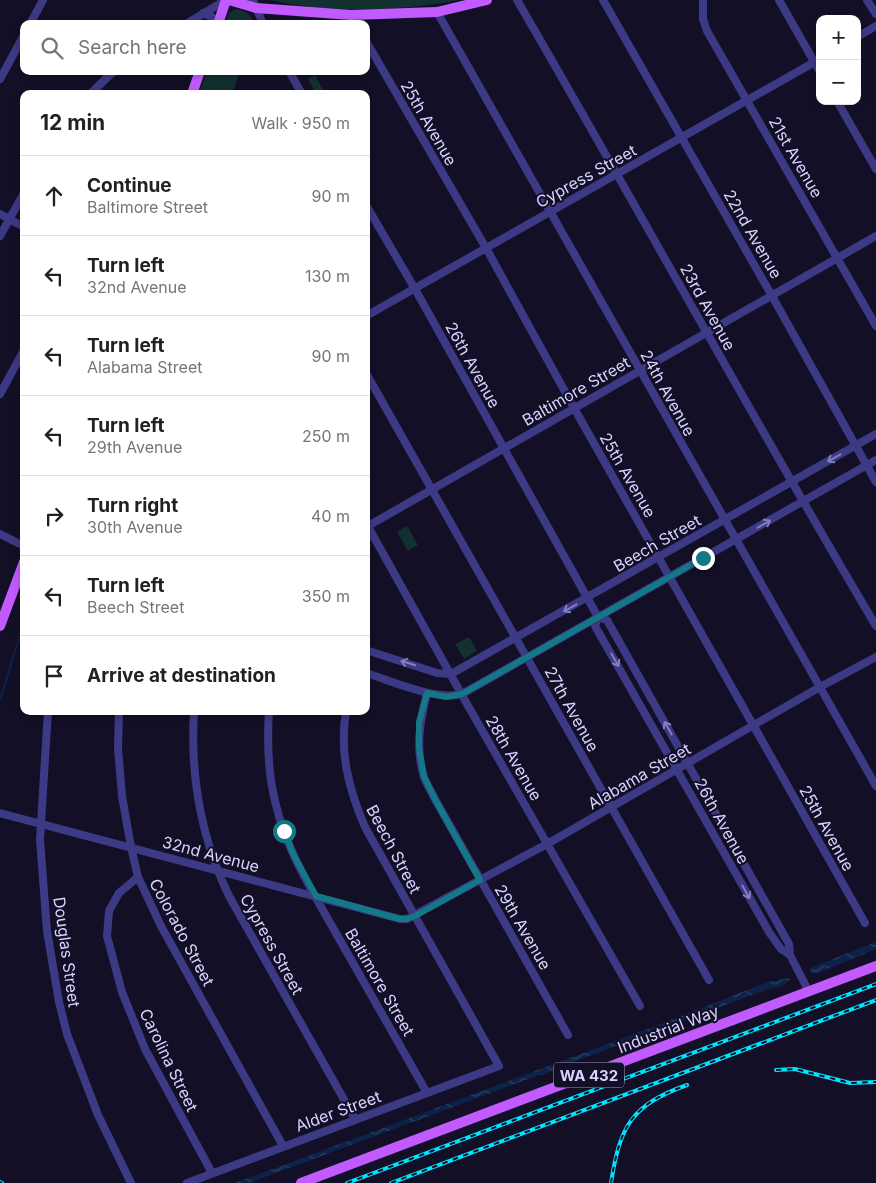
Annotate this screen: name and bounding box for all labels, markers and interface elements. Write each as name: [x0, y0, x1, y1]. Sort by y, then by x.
map controls: [816, 15, 861, 105]
button: +: [816, 15, 861, 60]
search box: [20, 20, 370, 75]
icon: search: [38, 34, 66, 62]
text: Search here: [78, 36, 187, 59]
button: −: [816, 60, 861, 105]
street label: 25th Avenue: [397, 77, 461, 169]
text: 12 min: [40, 110, 105, 135]
text: Walk · 950 m: [252, 113, 350, 133]
street label: 21st Avenue: [765, 113, 827, 201]
street label: Cypress Street: [532, 140, 640, 212]
text: Continue: [87, 174, 172, 197]
icon: ahead: [40, 182, 68, 210]
text: 90 m: [311, 186, 350, 206]
street label: 22nd Avenue: [719, 186, 787, 282]
text: Baltimore Street: [87, 197, 208, 217]
text: Turn left: [87, 254, 165, 277]
street label: 23rd Avenue: [676, 260, 740, 354]
icon: left: [40, 262, 68, 290]
text: 130 m: [305, 266, 350, 286]
text: 32nd Avenue: [87, 277, 187, 297]
street label: 26th Avenue: [441, 319, 505, 411]
text: Turn left: [87, 334, 165, 357]
icon: left: [40, 342, 68, 370]
text: 90 m: [311, 346, 350, 366]
street label: 24th Avenue: [636, 346, 700, 440]
street label: Baltimore Street: [519, 352, 633, 430]
text: Alabama Street: [87, 357, 202, 377]
text: Turn left: [87, 414, 165, 437]
icon: left: [40, 422, 68, 450]
text: 250 m: [302, 426, 350, 446]
street label: 25th Avenue: [596, 429, 660, 521]
text: 29th Avenue: [87, 437, 182, 457]
one-way arrow: [827, 454, 841, 464]
text: Turn right: [87, 494, 178, 517]
icon: right: [40, 502, 68, 530]
text: 40 m: [311, 506, 350, 526]
street label: Beech Street: [610, 510, 704, 576]
text: 30th Avenue: [87, 517, 183, 537]
one-way arrow: [756, 519, 771, 529]
route end: [692, 547, 715, 570]
text: Turn left: [87, 574, 165, 597]
icon: left: [40, 582, 68, 610]
text: 350 m: [302, 586, 350, 606]
text: Beech Street: [87, 597, 184, 617]
one-way arrow: [564, 603, 578, 613]
one-way arrow: [610, 652, 620, 666]
one-way arrow: [401, 658, 417, 668]
icon: arrive: [40, 662, 68, 690]
street label: 27th Avenue: [540, 663, 604, 755]
text: Arrive at destination: [87, 664, 276, 687]
street label: 28th Avenue: [482, 712, 546, 804]
one-way arrow: [663, 720, 673, 735]
street label: Alabama Street: [584, 738, 694, 814]
street label: 26th Avenue: [690, 775, 754, 867]
street label: 25th Avenue: [795, 782, 859, 874]
street label: Beech Street: [362, 801, 426, 897]
route start: [273, 820, 296, 843]
street label: 32nd Avenue: [160, 831, 262, 877]
street label: Colorado Street: [145, 875, 219, 989]
street label: 29th Avenue: [491, 881, 555, 973]
one-way arrow: [742, 885, 752, 899]
street label: Cypress Street: [236, 890, 308, 998]
street label: Douglas Street: [49, 895, 85, 1009]
street label: Baltimore Street: [341, 925, 419, 1039]
street label: Industrial Way: [615, 1001, 721, 1057]
street label: Carolina Street: [135, 1005, 203, 1115]
road number: WA 432: [554, 1062, 624, 1088]
street label: Alder Street: [292, 1086, 384, 1136]

